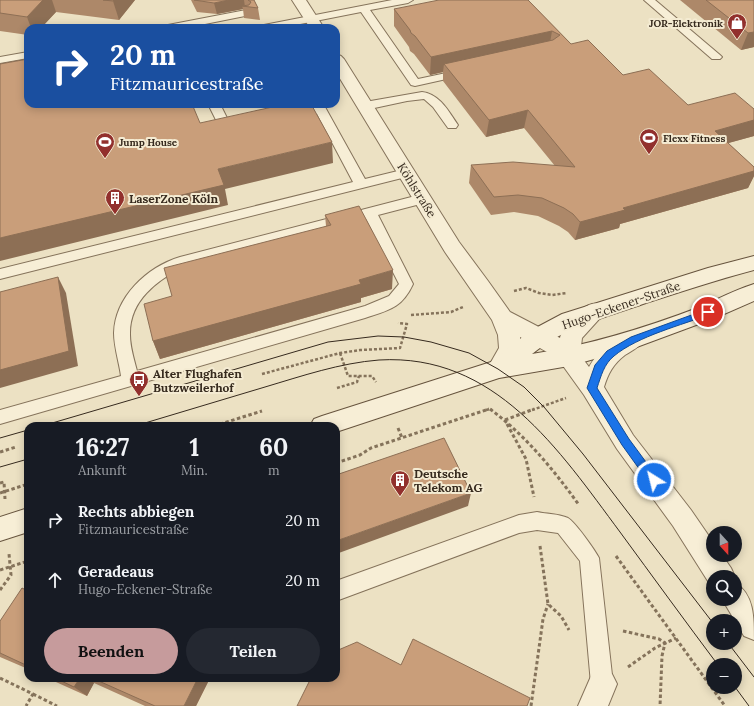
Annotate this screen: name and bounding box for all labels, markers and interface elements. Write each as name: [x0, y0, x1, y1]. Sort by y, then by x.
shop icon: JOR-Elektronik: [726, 12, 748, 40]
place label: JOR-Elektronik: [649, 17, 723, 30]
text: 20 m: [110, 37, 176, 73]
icon: right: [44, 40, 96, 92]
text: Fitzmauricestraße: [110, 72, 264, 95]
sports icon: Flexx Fitness: [638, 127, 660, 155]
sports icon: Jump House: [94, 131, 116, 159]
place label: Flexx Fitness: [663, 132, 725, 145]
place label: Jump House: [119, 136, 178, 149]
street label: Köhlstraße: [394, 160, 440, 221]
building icon: LaserZone Köln: [104, 187, 126, 215]
place label: LaserZone Köln: [129, 191, 218, 206]
street label: Hugo-Eckener-Straße: [560, 278, 683, 332]
pin: [691, 295, 725, 329]
icon: arrive: [697, 301, 719, 323]
place label: Alter Flughafen Butzweilerhof: [153, 366, 242, 395]
bus stop icon: Alter Flughafen Butzweilerhof: [128, 369, 150, 397]
text: 16:27: [76, 432, 129, 463]
text: 1: [189, 432, 199, 463]
text: 60: [259, 432, 288, 463]
position arrow: [633, 459, 675, 501]
text: Ankunft: [78, 462, 127, 479]
text: Min.: [181, 462, 208, 479]
text: m: [268, 462, 280, 479]
place label: Deutsche Telekom AG: [414, 466, 483, 495]
building icon: Deutsche Telekom AG: [389, 469, 411, 497]
text: Rechts abbiegen: [78, 502, 194, 521]
icon: right: [44, 509, 66, 531]
text: 20 m: [285, 511, 320, 530]
text: Fitzmauricestraße: [78, 521, 189, 538]
north arrow: [706, 526, 742, 562]
map controls: [706, 526, 742, 694]
text: Geradeaus: [78, 562, 154, 581]
icon: ahead: [44, 569, 66, 591]
button: search: [706, 570, 742, 606]
text: 20 m: [285, 571, 320, 590]
text: Hugo-Eckener-Straße: [78, 581, 213, 598]
button: +: [706, 614, 742, 650]
button: Beenden: [44, 628, 178, 674]
button: Teilen: [186, 628, 320, 674]
button: −: [706, 658, 742, 694]

